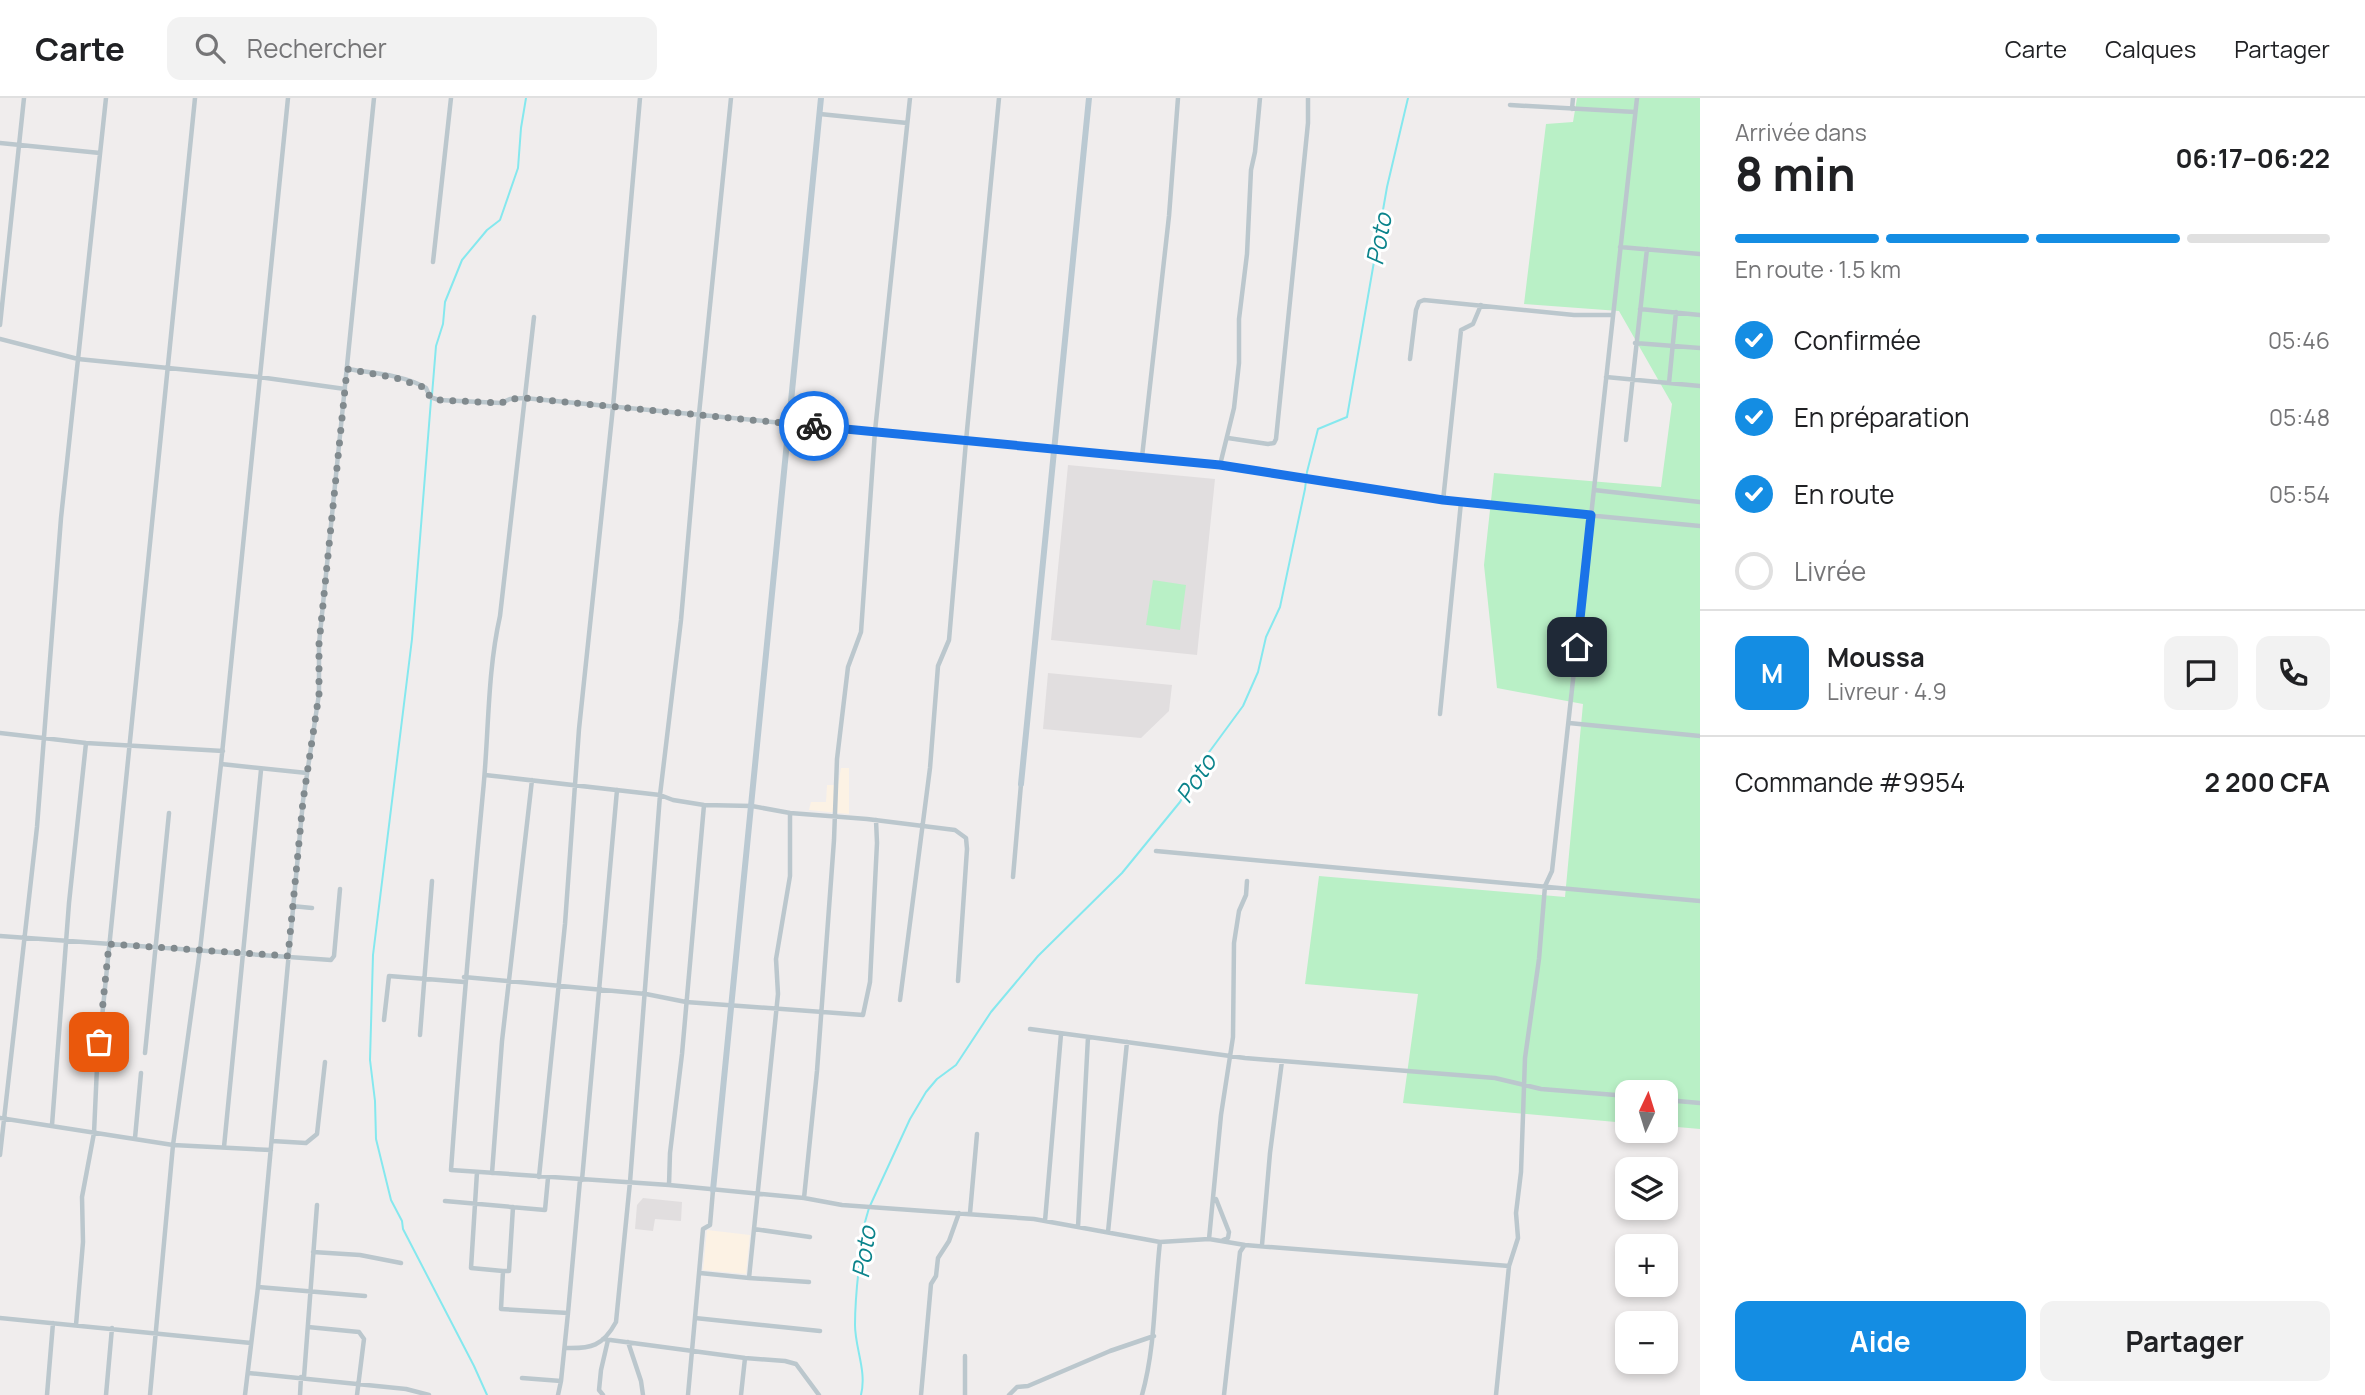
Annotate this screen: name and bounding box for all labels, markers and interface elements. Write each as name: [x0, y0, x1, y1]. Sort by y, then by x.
search box: [167, 17, 657, 80]
text: Carte: [35, 26, 125, 71]
icon: search: [191, 29, 229, 67]
text: Rechercher: [247, 30, 387, 66]
text: Carte: [2005, 32, 2067, 65]
text: Calques: [2105, 32, 2196, 65]
text: Partager: [2234, 32, 2330, 65]
text: Arrivée dans: [1735, 116, 1867, 148]
text: 06:17–06:22: [2175, 140, 2330, 176]
text: 8 min: [1735, 142, 1855, 205]
water label: Poto: [1357, 209, 1399, 267]
text: En route · 1.5 km: [1735, 253, 1901, 285]
icon: check: [1735, 321, 1773, 359]
text: Confirmée: [1794, 322, 1921, 358]
text: 05:46: [2268, 324, 2330, 356]
courier: [779, 391, 849, 461]
icon: check: [1735, 398, 1773, 436]
text: En préparation: [1794, 399, 1969, 435]
text: 05:48: [2269, 401, 2330, 433]
icon: bike: [795, 407, 833, 445]
icon: check: [1735, 475, 1773, 513]
text: En route: [1794, 476, 1895, 512]
text: 05:54: [2269, 478, 2330, 510]
text: Livrée: [1794, 553, 1866, 589]
pin: [1547, 617, 1607, 677]
icon: home: [1558, 628, 1596, 666]
button: chat: [2164, 636, 2238, 710]
button: phone: [2256, 636, 2330, 710]
text: Moussa: [1827, 639, 1925, 675]
text: M: [1761, 655, 1783, 691]
text: Livreur · 4.9: [1827, 675, 1947, 707]
water label: Poto: [1167, 746, 1224, 809]
text: Commande #9954: [1735, 764, 1965, 800]
text: 2 200 CFA: [2204, 764, 2330, 800]
pin: [69, 1012, 129, 1072]
icon: bag: [80, 1023, 118, 1061]
north arrow: [1615, 1080, 1678, 1143]
map controls: [1615, 1080, 1678, 1374]
button: layers: [1615, 1157, 1678, 1220]
water label: Poto: [843, 1222, 883, 1280]
button: +: [1615, 1234, 1678, 1297]
button: Aide: [1735, 1301, 2026, 1381]
button: Partager: [2040, 1301, 2330, 1381]
button: −: [1615, 1311, 1678, 1374]

